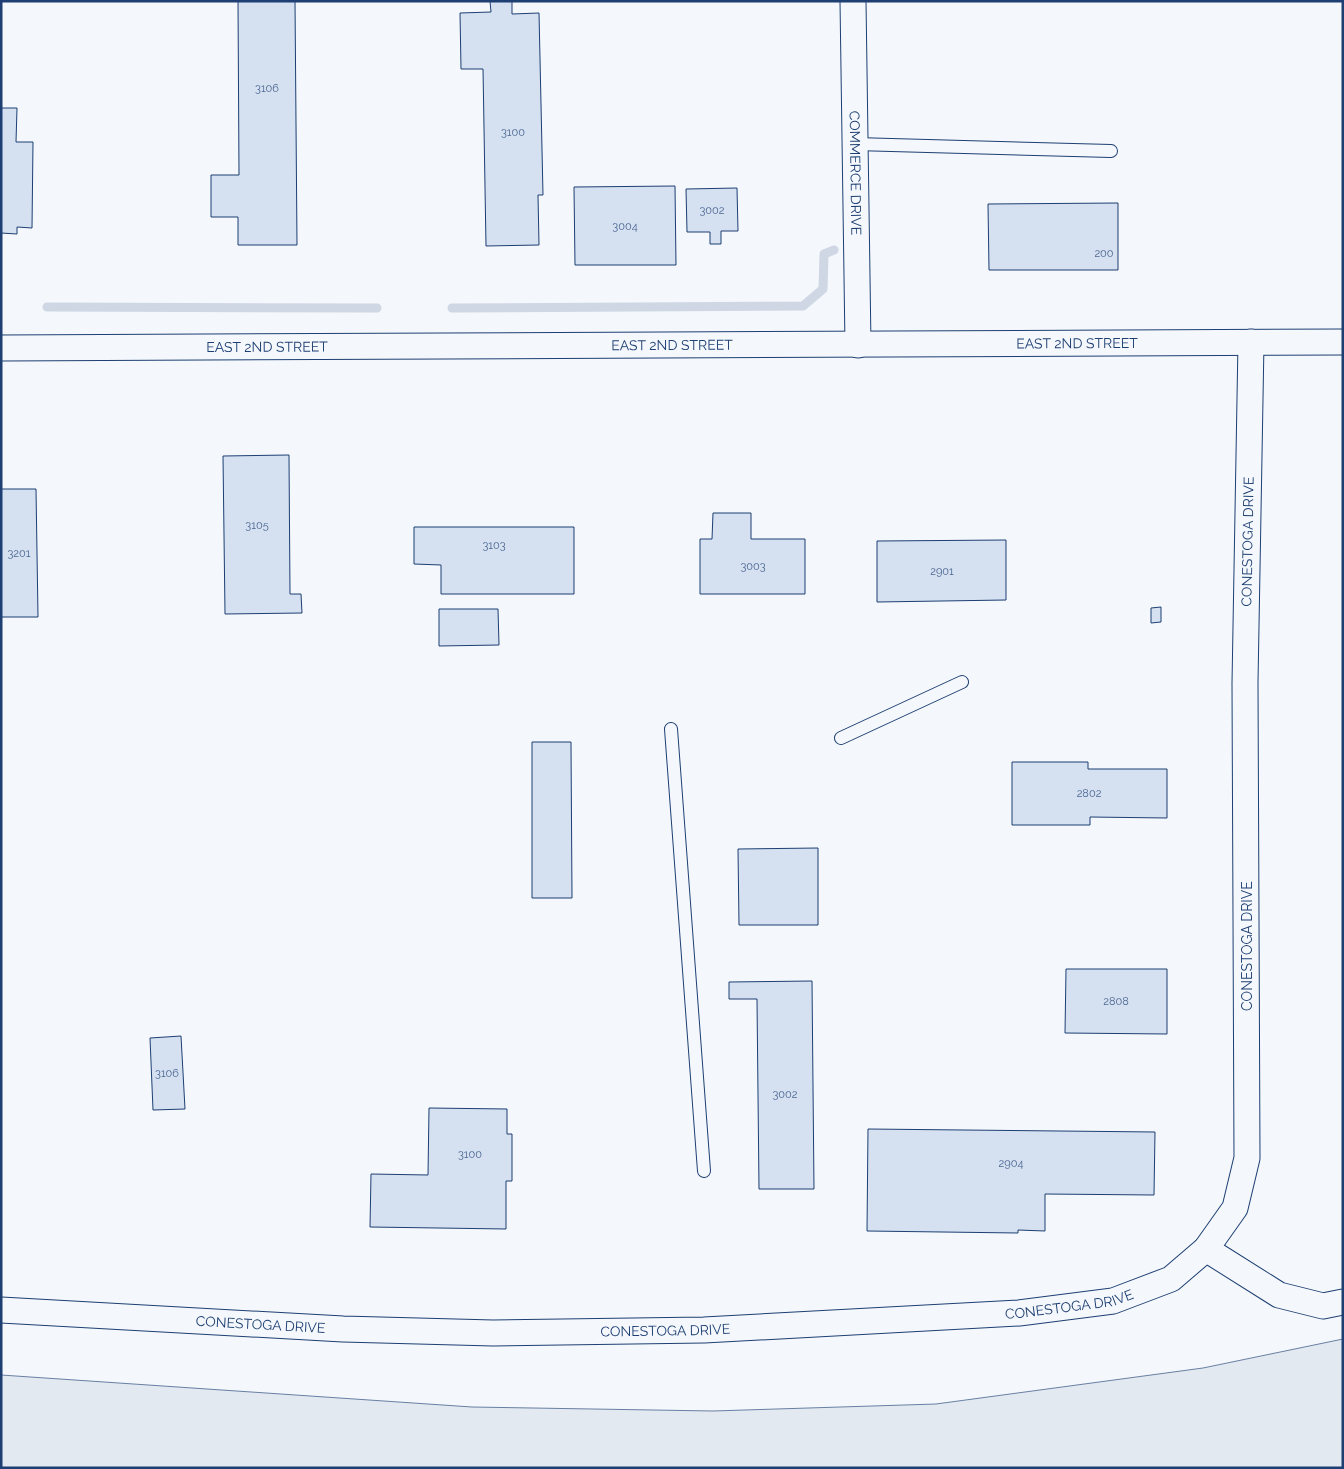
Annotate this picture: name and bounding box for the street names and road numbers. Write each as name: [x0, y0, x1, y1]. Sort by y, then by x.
street label: COMMERCE DRIVE: [847, 111, 864, 235]
street label: EAST 2ND STREET: [1016, 335, 1138, 351]
street label: EAST 2ND STREET: [611, 337, 733, 353]
street label: EAST 2ND STREET: [206, 339, 328, 355]
street label: CONESTOGA DRIVE: [1238, 477, 1257, 607]
street label: CONESTOGA DRIVE: [1239, 881, 1255, 1011]
street label: CONESTOGA DRIVE: [1005, 1286, 1136, 1322]
street label: CONESTOGA DRIVE: [195, 1313, 326, 1336]
street label: CONESTOGA DRIVE: [600, 1321, 731, 1339]

